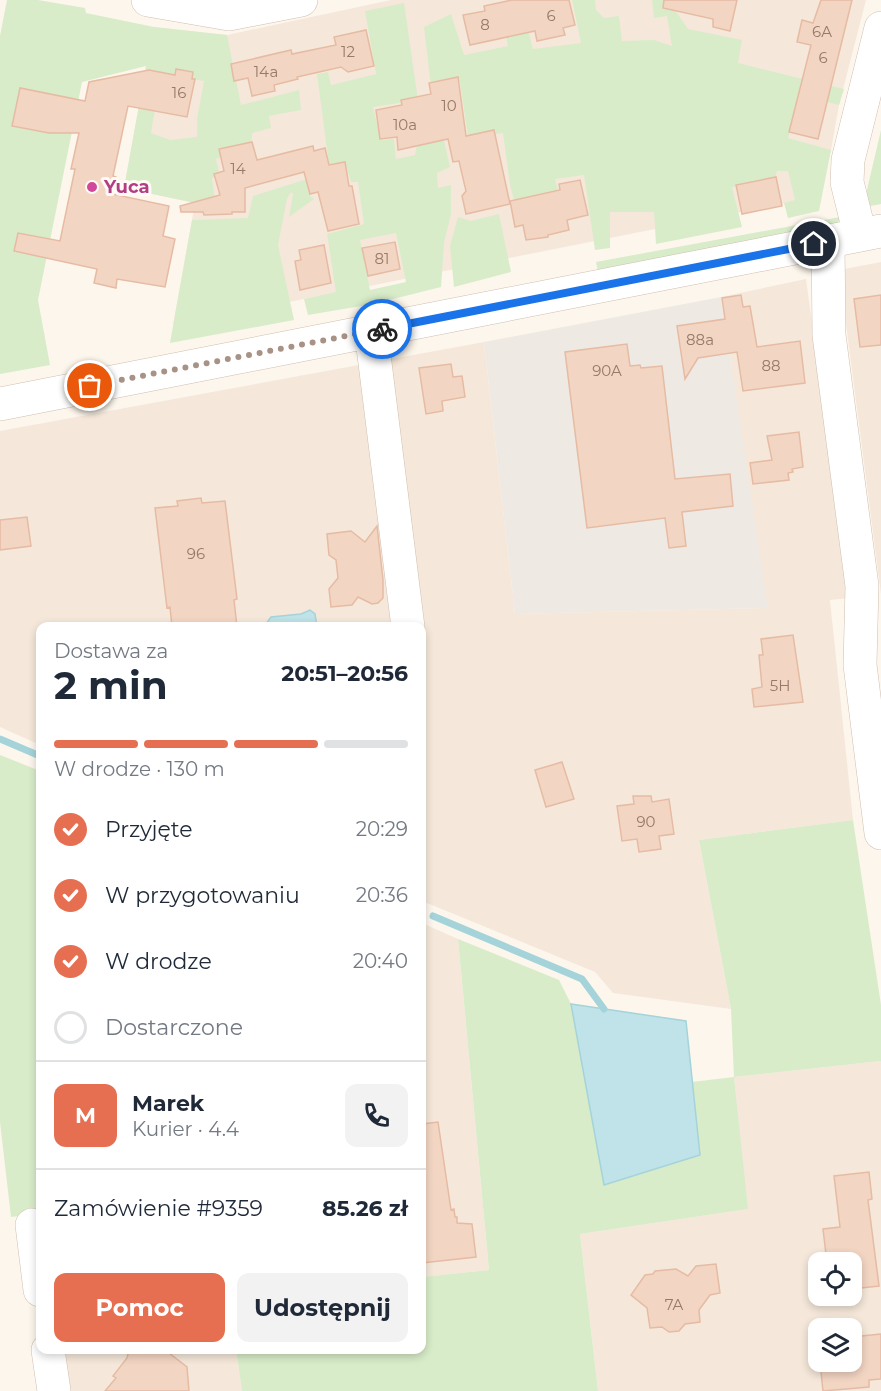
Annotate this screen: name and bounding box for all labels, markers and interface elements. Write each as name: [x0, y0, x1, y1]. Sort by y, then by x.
house number: 6: [546, 6, 556, 25]
house number: 8: [480, 15, 490, 34]
house number: 6A: [812, 22, 832, 41]
house number: 12: [341, 42, 355, 61]
house number: 6: [818, 48, 828, 67]
house number: 14a: [254, 62, 278, 81]
house number: 16: [172, 83, 186, 102]
house number: 10: [441, 96, 457, 115]
house number: 10a: [393, 115, 417, 134]
house number: 14: [230, 159, 246, 178]
place label: Yuca: [103, 176, 150, 198]
marker: Yuca: [85, 180, 99, 194]
pin: [788, 218, 839, 269]
icon: home: [797, 227, 830, 260]
house number: 81: [375, 249, 390, 268]
courier: [352, 299, 412, 359]
icon: bike: [366, 313, 399, 346]
house number: 88a: [686, 330, 714, 349]
house number: 88: [761, 356, 781, 375]
pin: [64, 360, 115, 411]
house number: 90A: [592, 361, 622, 380]
icon: bag: [73, 369, 106, 402]
house number: 96: [187, 544, 205, 563]
text: Dostawa za: [54, 639, 168, 663]
text: 20:51–20:56: [281, 660, 408, 687]
text: 2 min: [54, 661, 168, 709]
house number: 5H: [770, 676, 790, 695]
text: W drodze · 130 m: [54, 757, 225, 781]
house number: 90: [636, 812, 656, 831]
icon: check: [54, 813, 87, 846]
text: Przyjęte: [105, 816, 193, 843]
text: 20:29: [356, 817, 408, 841]
icon: check: [54, 879, 87, 912]
text: W przygotowaniu: [105, 882, 300, 909]
text: 20:36: [356, 883, 408, 907]
icon: check: [54, 945, 87, 978]
text: W drodze: [105, 948, 212, 975]
text: 20:40: [353, 949, 408, 973]
text: Dostarczone: [105, 1014, 243, 1041]
button: phone: [345, 1084, 408, 1147]
text: Marek: [132, 1090, 204, 1117]
text: M: [75, 1102, 96, 1129]
text: Kurier · 4.4: [132, 1117, 239, 1141]
text: Zamówienie #9359: [54, 1195, 263, 1222]
text: 85.26 zł: [322, 1195, 408, 1222]
map controls: [808, 1252, 862, 1372]
button: locate: [808, 1252, 862, 1306]
button: Pomoc: [54, 1273, 225, 1342]
button: Udostępnij: [237, 1273, 408, 1342]
house number: 7A: [665, 1295, 684, 1314]
button: layers: [808, 1318, 862, 1372]

